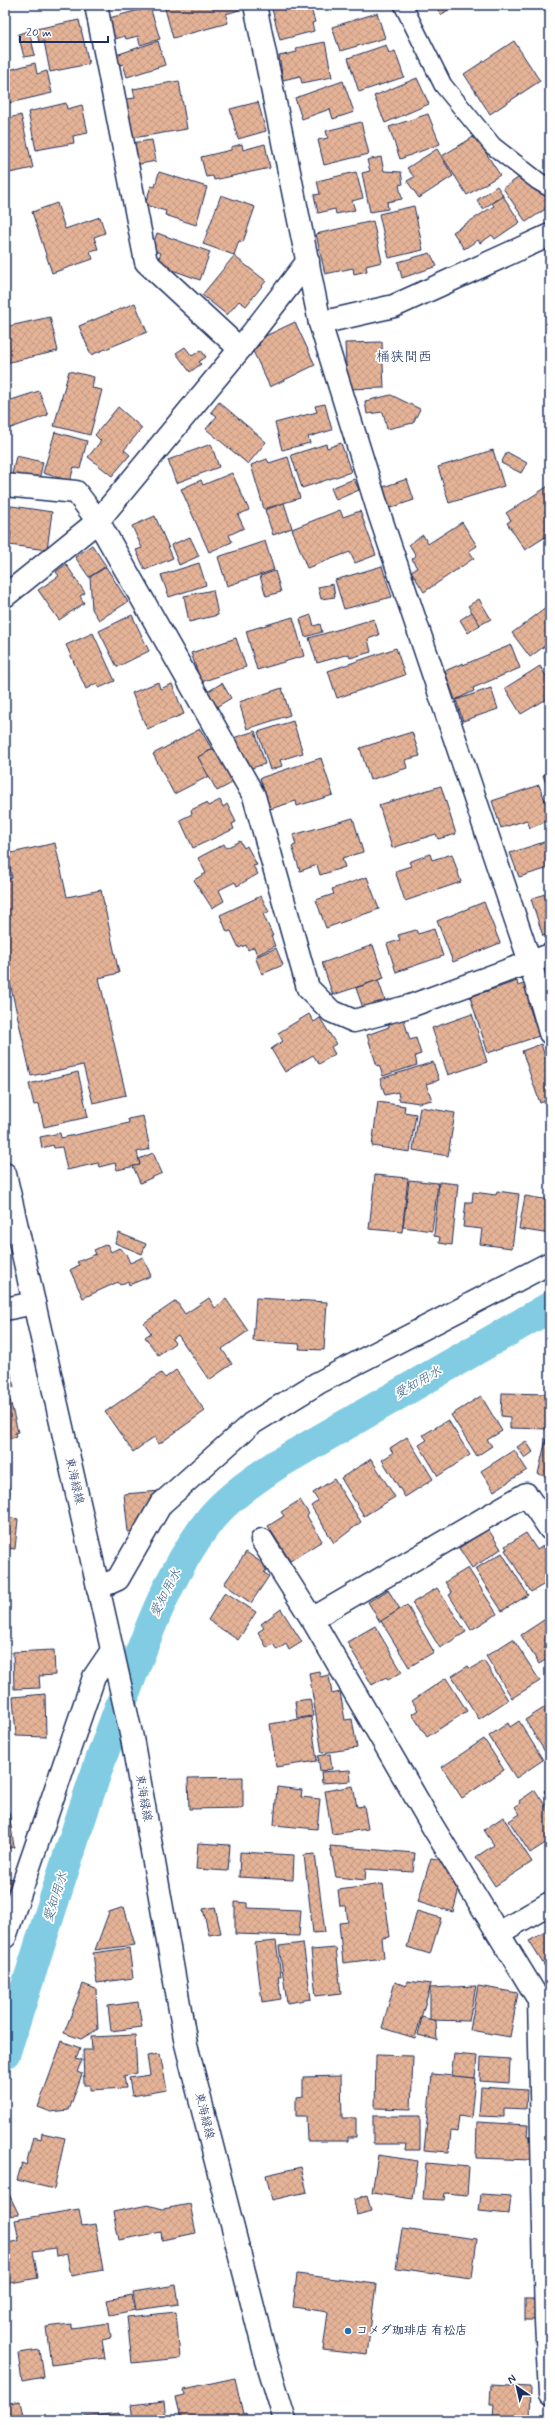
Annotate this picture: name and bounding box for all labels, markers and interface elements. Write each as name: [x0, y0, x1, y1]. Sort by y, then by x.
scale bar: [20, 18, 108, 44]
text: 20 m: [26, 25, 52, 41]
district label: 桶狭間西: [376, 348, 432, 366]
water label: 愛知用水: [391, 1363, 445, 1403]
street label: 東海緑線: [61, 1456, 87, 1506]
water label: 愛知用水: [147, 1566, 185, 1620]
street label: 東海緑線: [131, 1773, 155, 1823]
water label: 愛知用水: [40, 1870, 72, 1924]
street label: 東海緑線: [190, 2091, 218, 2141]
place label: コメダ珈琲店 有松店: [356, 2323, 467, 2339]
marker: コメダ珈琲店 有松店: [343, 2326, 353, 2336]
north arrow: [497, 2367, 537, 2407]
text: N: [505, 2372, 519, 2387]

